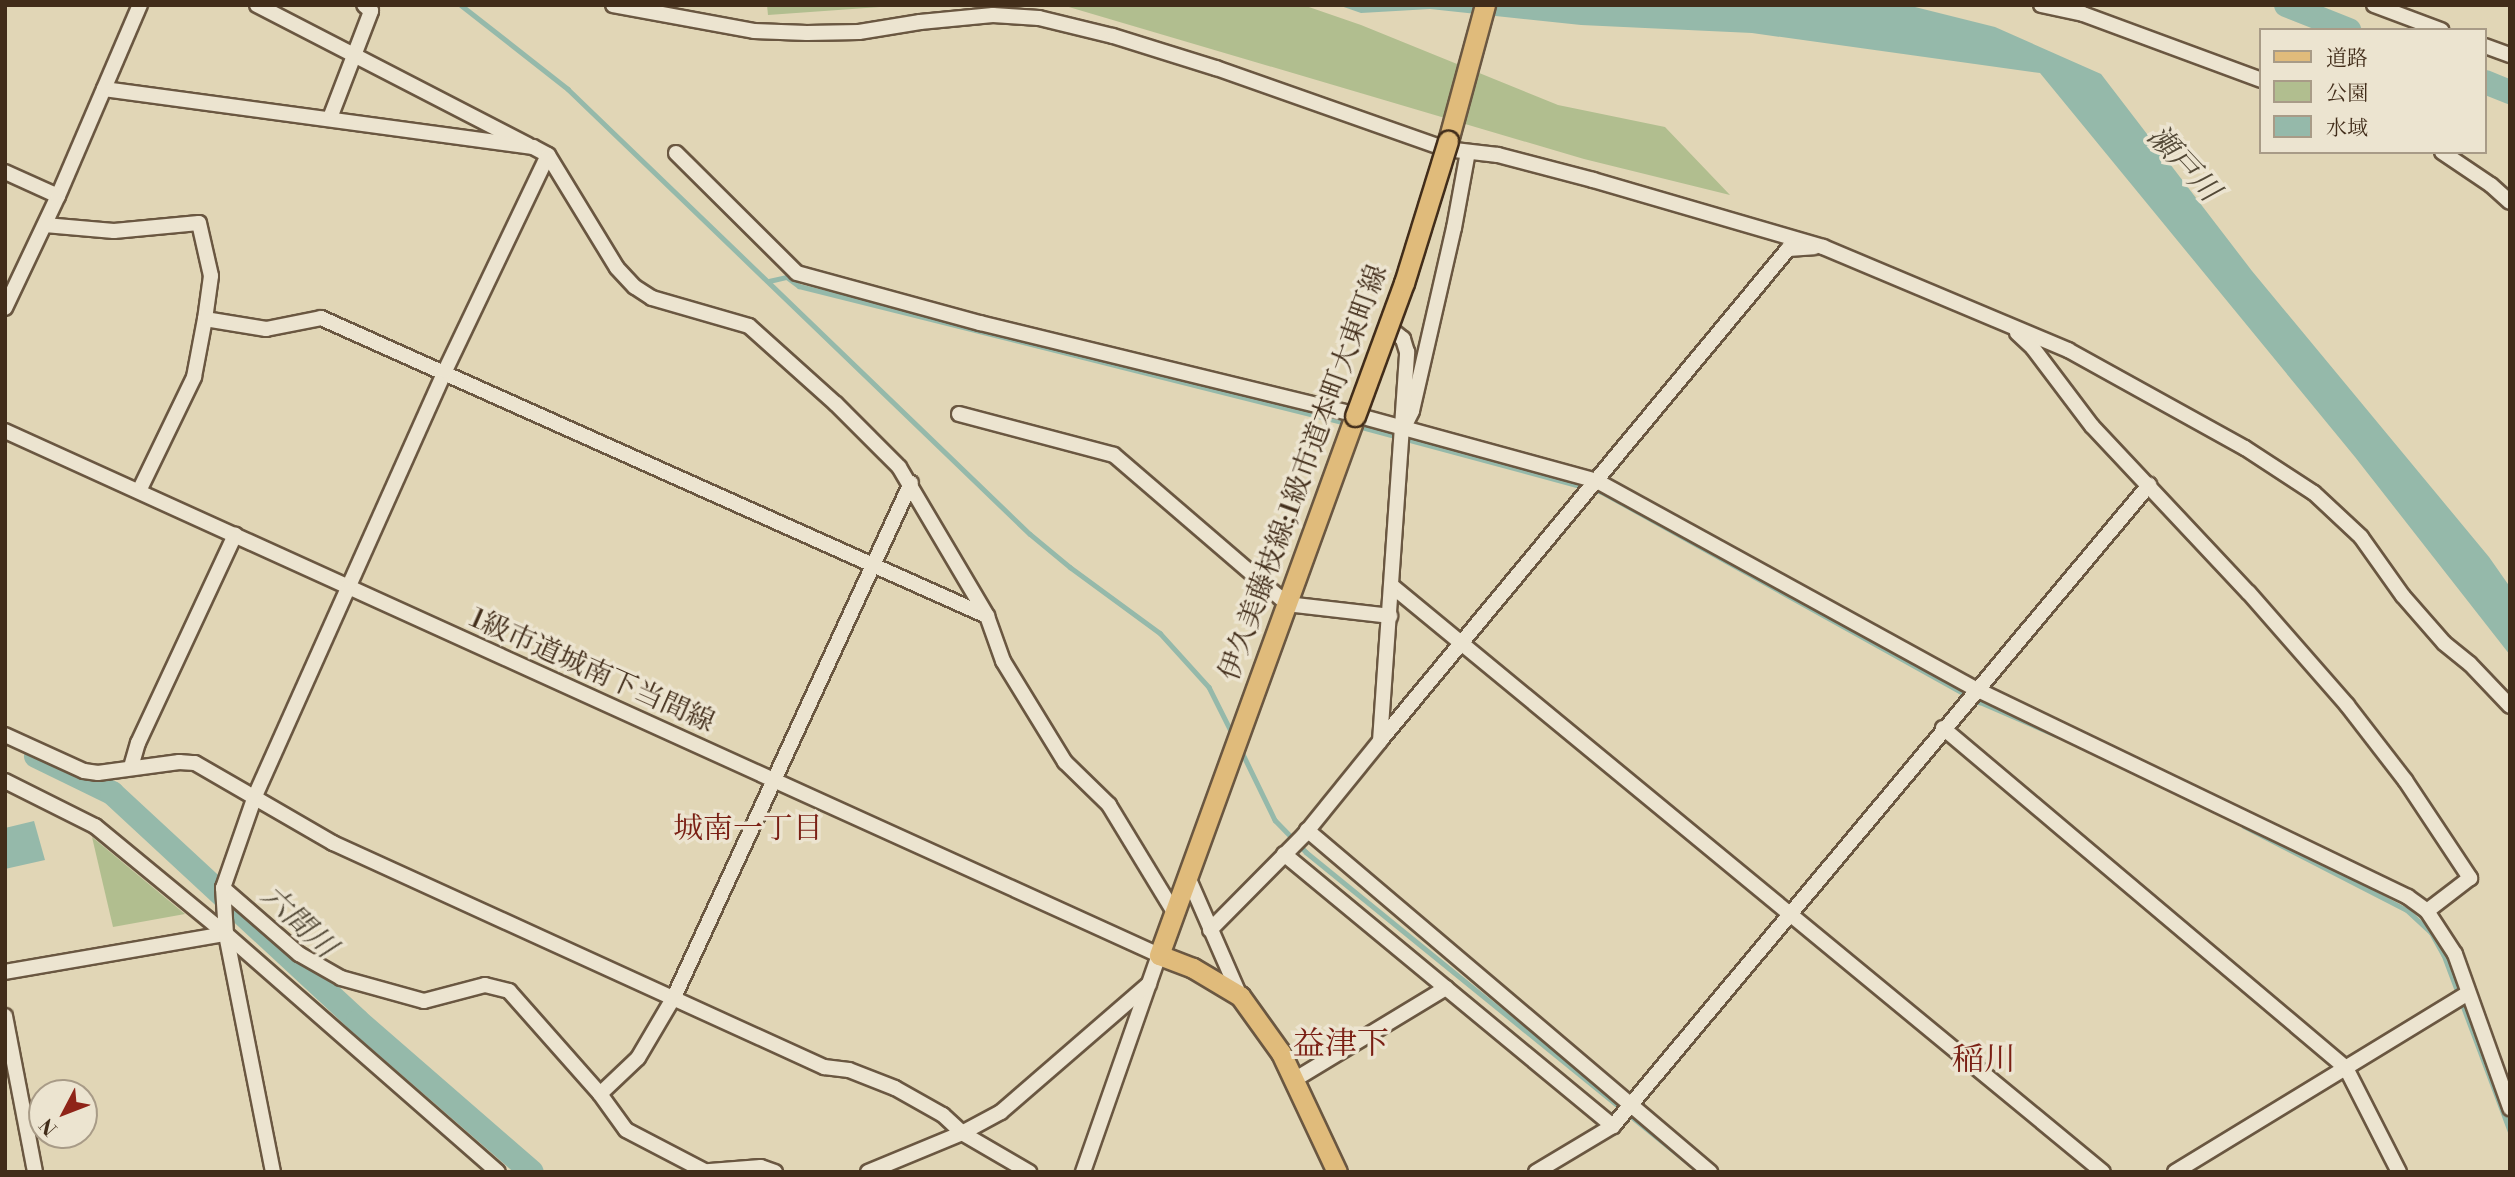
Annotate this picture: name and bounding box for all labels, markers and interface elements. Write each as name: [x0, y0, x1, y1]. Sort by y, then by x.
legend: [2260, 28, 2487, 154]
text: 道路: [2326, 46, 2368, 72]
text: 公園: [2326, 81, 2368, 107]
text: 水域: [2326, 116, 2368, 142]
water label: 瀬戸川: [2139, 119, 2227, 209]
street label: 伊久美藤枝線;1級市道本町大東町線: [1213, 261, 1395, 685]
street label: 1級市道城南下当間線: [465, 602, 719, 740]
district label: 城南一丁目: [673, 811, 823, 847]
water label: 六間川: [253, 878, 343, 966]
district label: 益津下: [1293, 1025, 1389, 1063]
district label: 稲川: [1952, 1041, 2016, 1079]
north arrow: [28, 1079, 98, 1149]
text: N: [35, 1113, 63, 1140]

